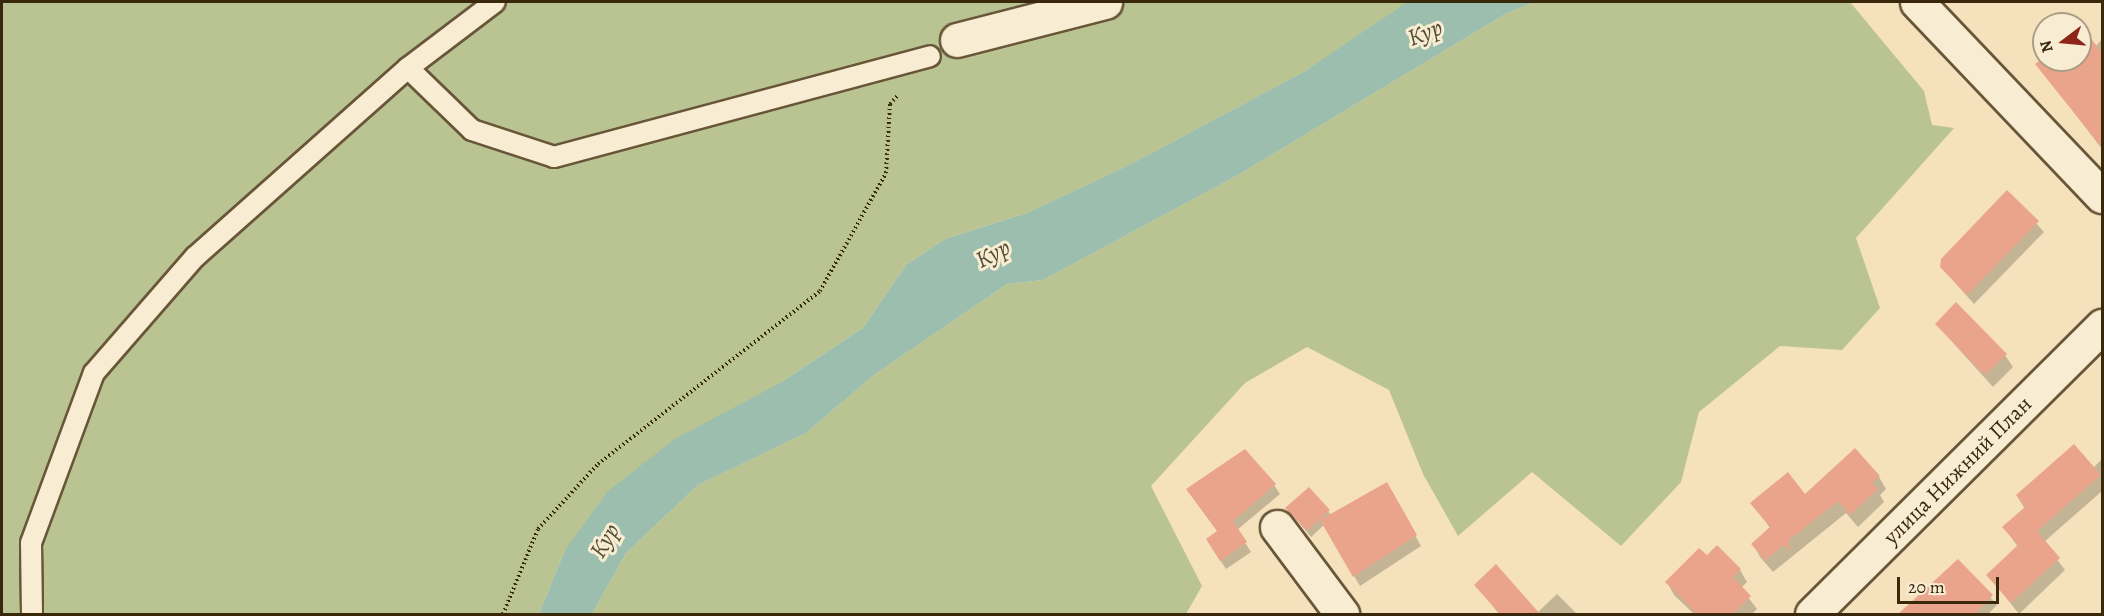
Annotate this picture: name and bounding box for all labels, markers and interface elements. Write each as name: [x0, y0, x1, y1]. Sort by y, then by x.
north arrow: [2032, 12, 2092, 72]
water label: Кур: [1403, 13, 1447, 53]
text: N: [2034, 38, 2059, 55]
water label: Кур: [971, 233, 1015, 275]
street label: улица Нижний План: [1878, 391, 2038, 551]
water label: Кур: [584, 519, 626, 563]
scale bar: [1900, 565, 2002, 603]
text: 20 m: [1908, 575, 1945, 599]

